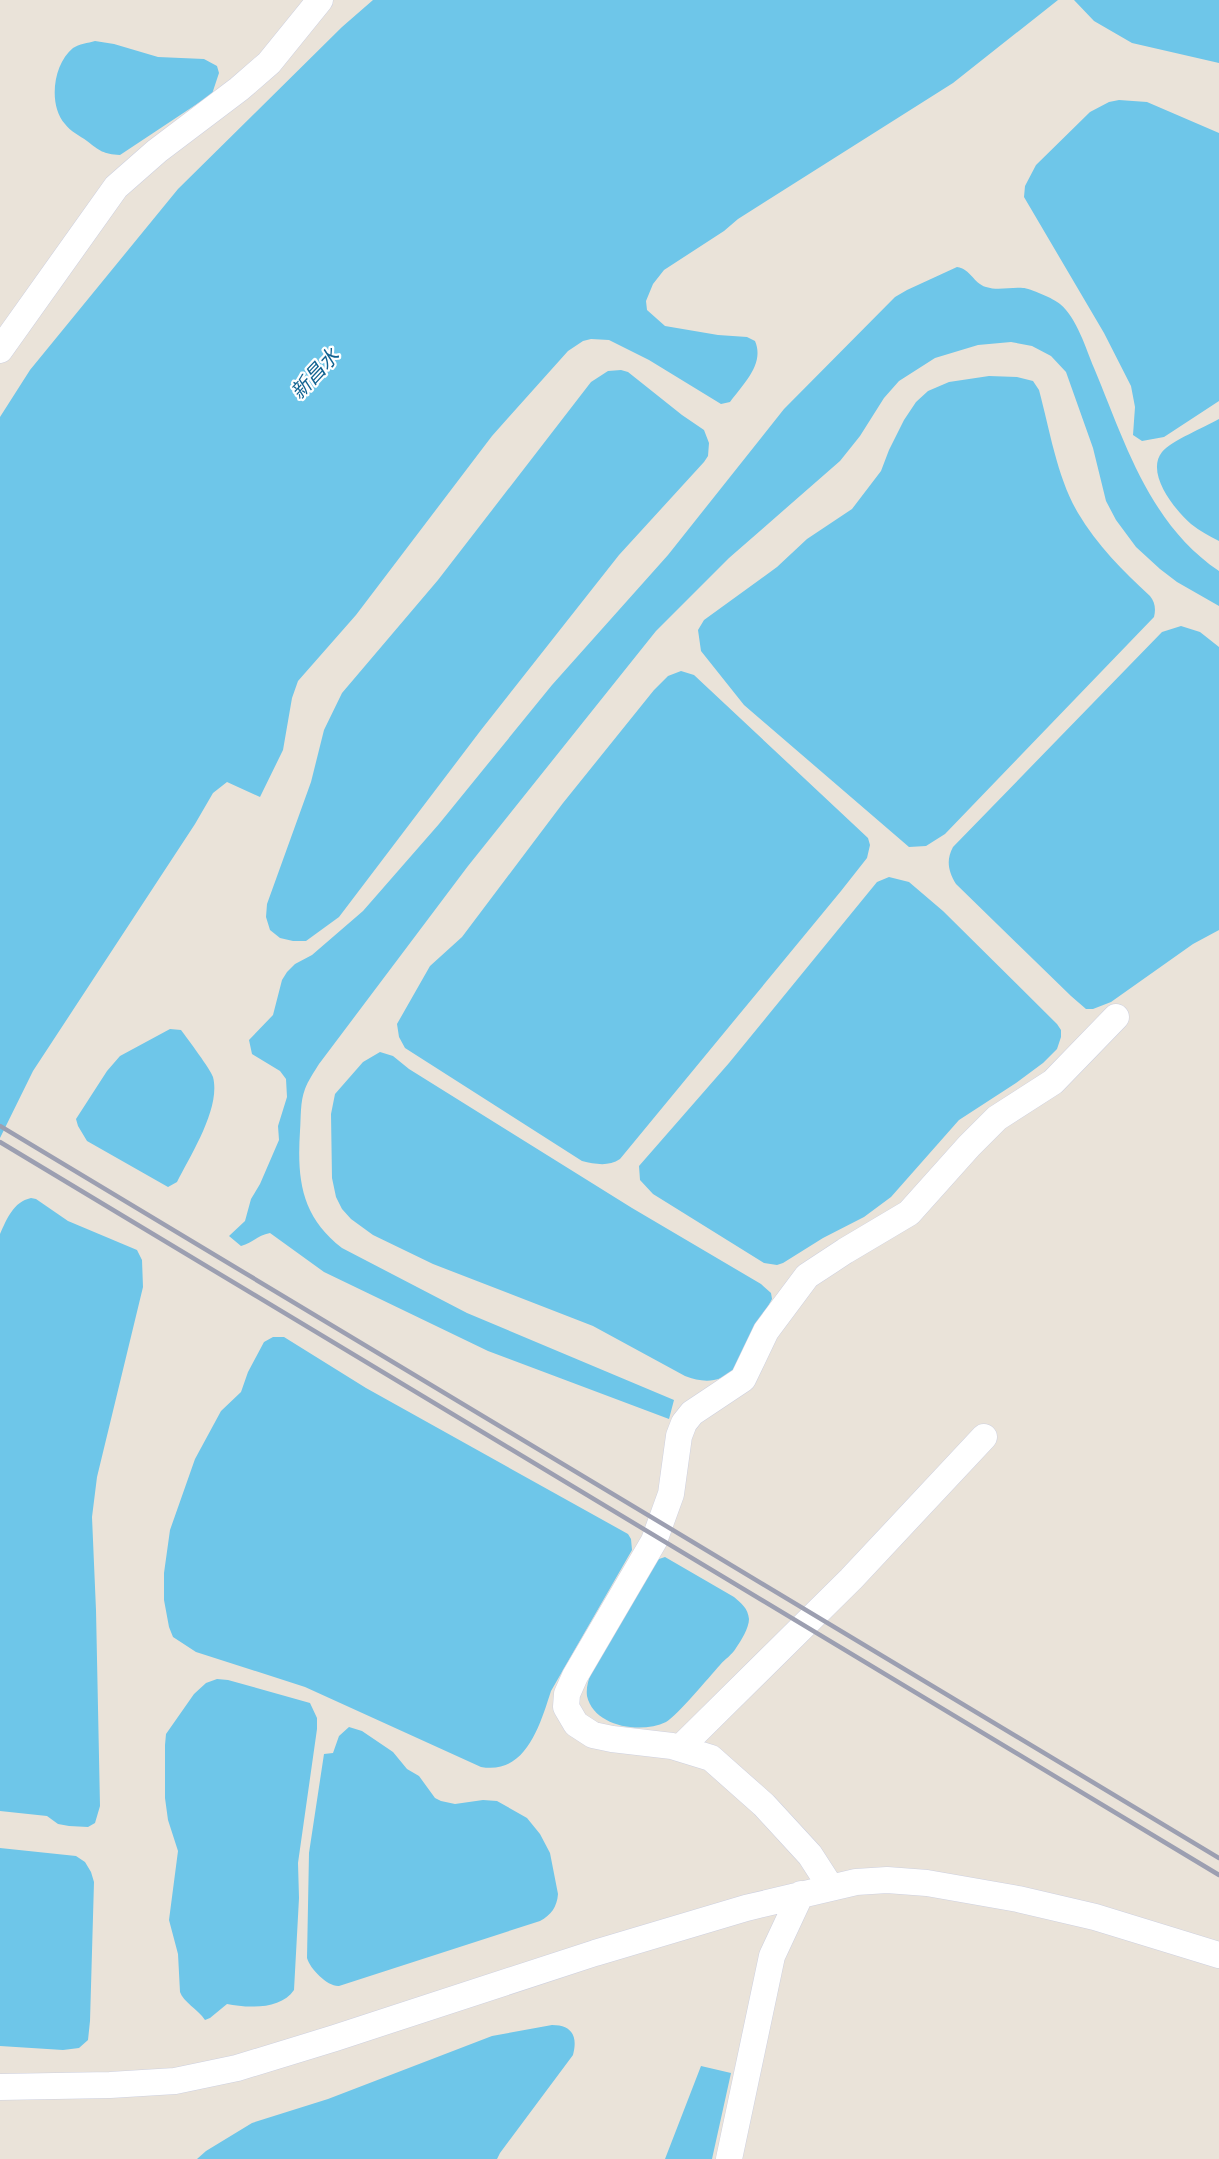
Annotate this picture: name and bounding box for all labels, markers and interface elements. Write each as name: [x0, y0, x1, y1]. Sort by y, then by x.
water label: 新昌水: [285, 342, 344, 403]

